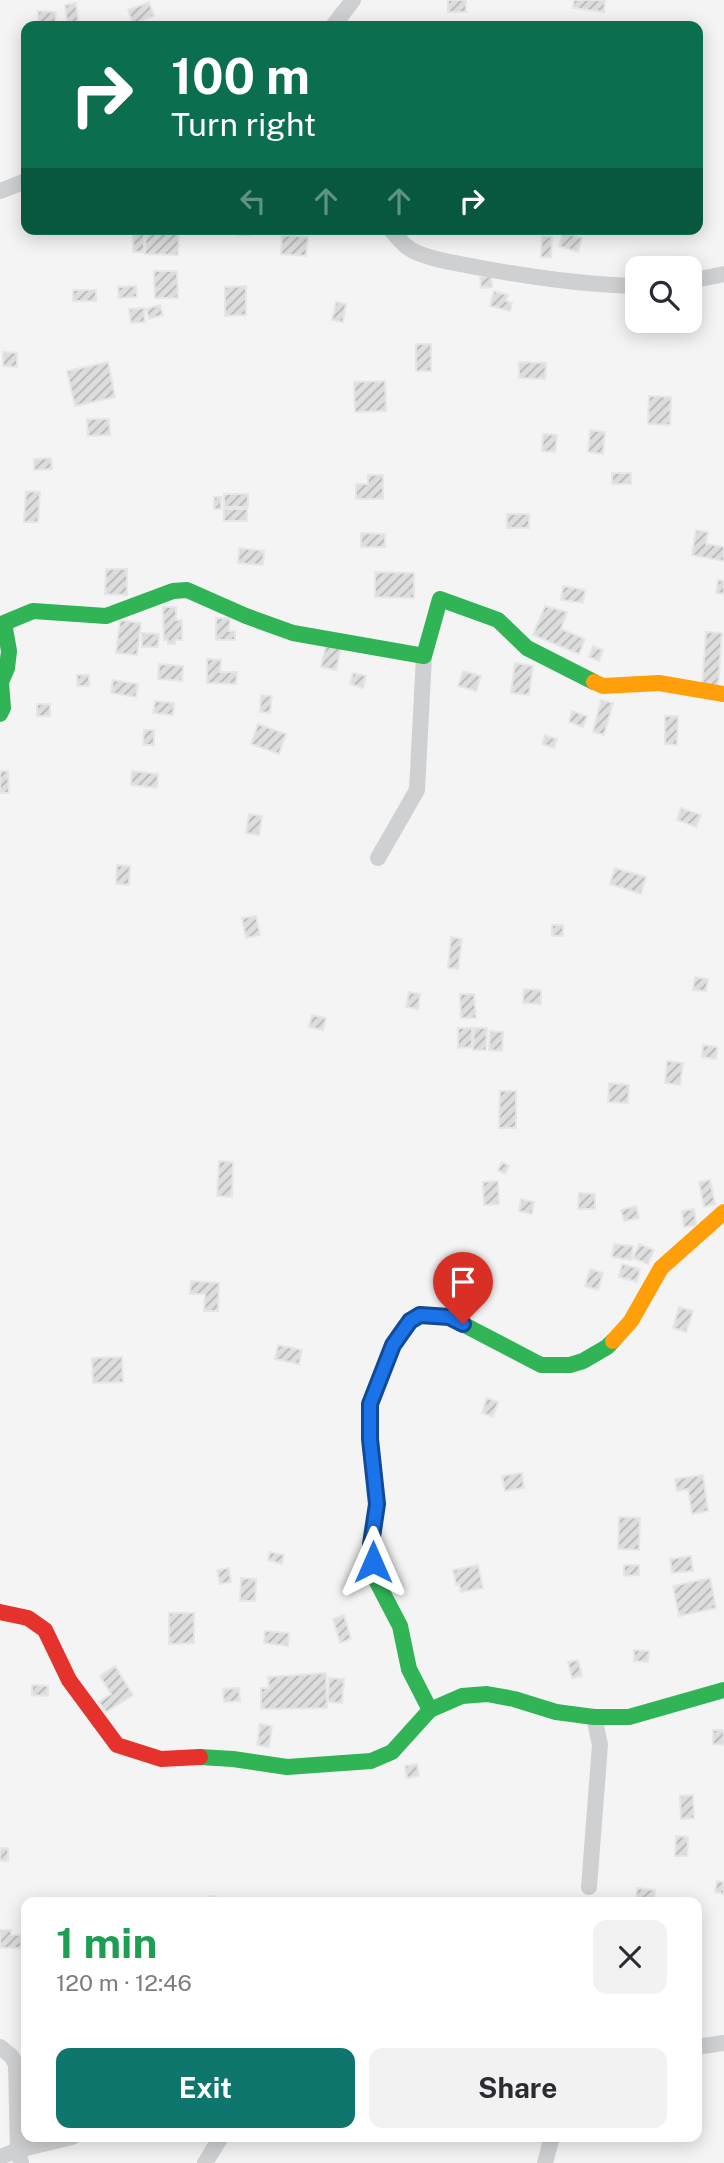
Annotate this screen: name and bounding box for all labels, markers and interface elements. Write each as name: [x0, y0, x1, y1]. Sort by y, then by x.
text: 100 m: [171, 47, 310, 105]
icon: right: [56, 49, 147, 140]
text: Turn right: [171, 106, 316, 143]
icon: left: [234, 182, 272, 220]
icon: ahead: [307, 182, 345, 220]
icon: ahead: [380, 182, 418, 220]
icon: right: [453, 182, 491, 220]
map controls: [625, 256, 702, 333]
button: search: [625, 256, 702, 333]
pin: [433, 1252, 493, 1324]
icon: arrive: [444, 1263, 482, 1301]
position arrow: [336, 1525, 410, 1599]
text: 1 min: [56, 1918, 157, 1967]
button: close: [593, 1920, 667, 1994]
text: 120 m · 12:46: [56, 1969, 192, 1996]
button: Exit: [56, 2048, 355, 2128]
button: Share: [369, 2048, 667, 2128]

